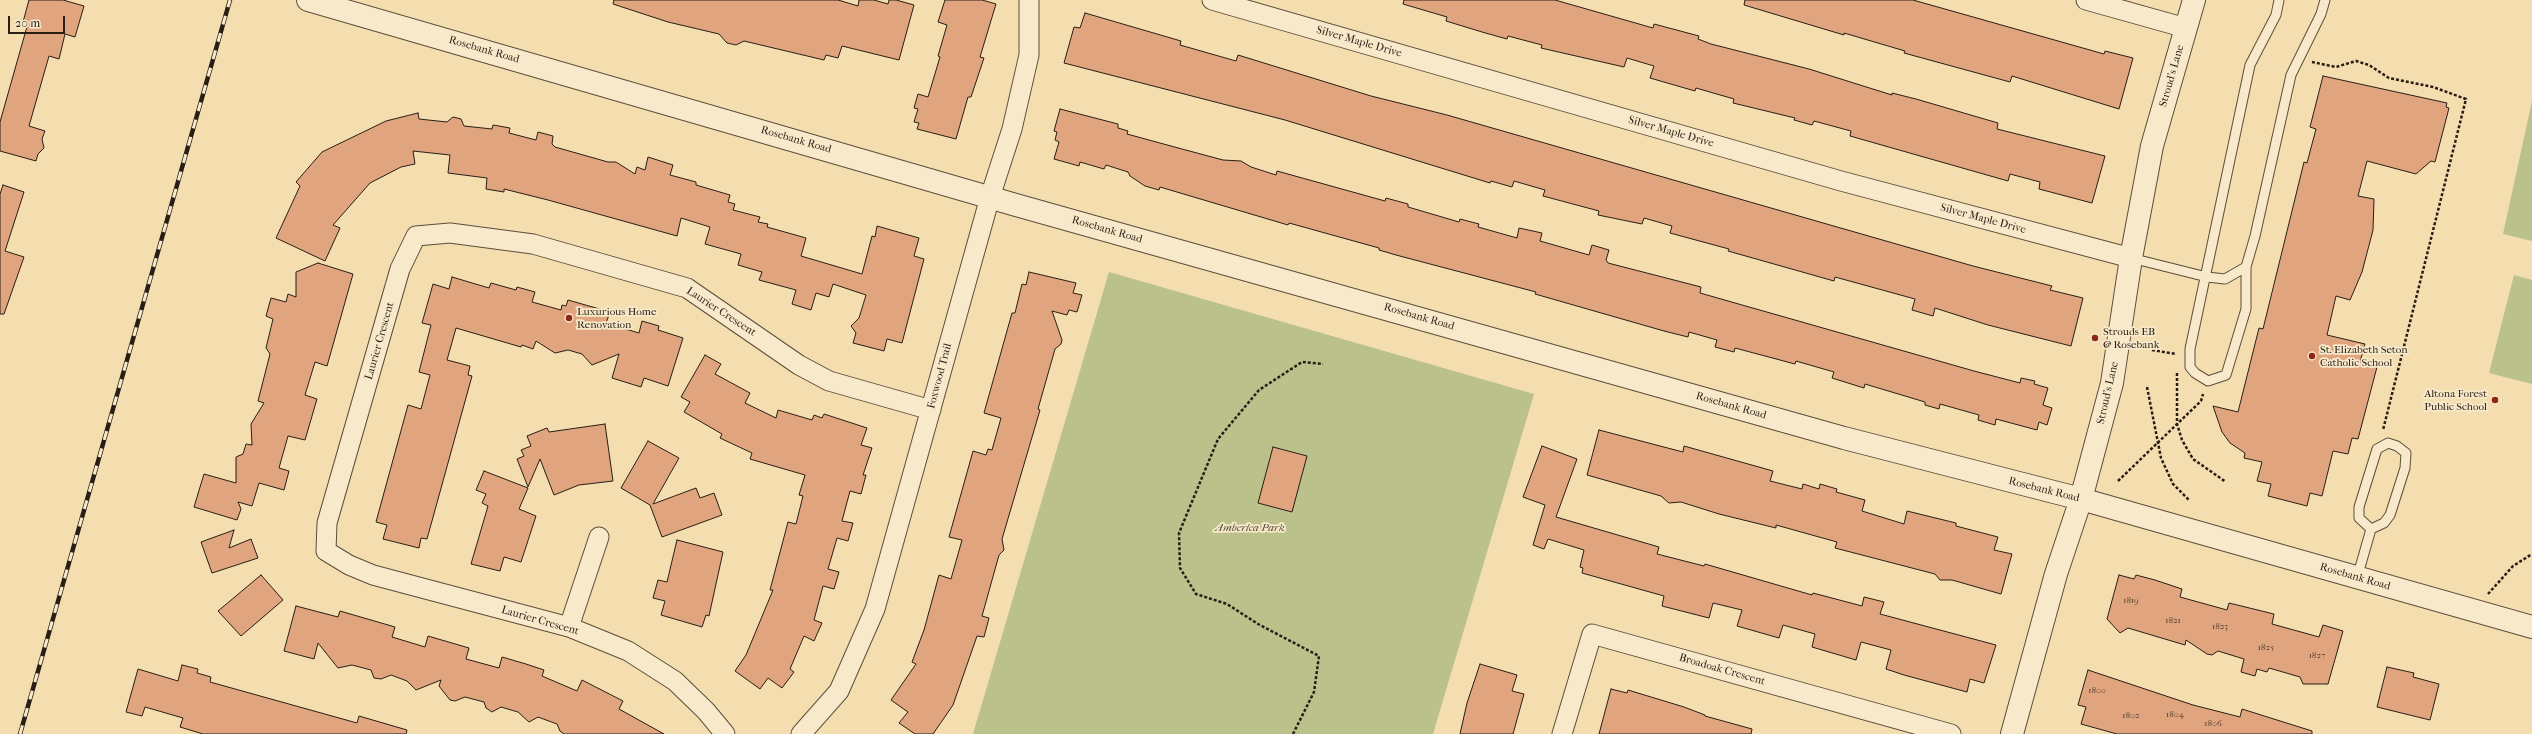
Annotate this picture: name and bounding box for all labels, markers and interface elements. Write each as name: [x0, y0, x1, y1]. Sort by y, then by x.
scale bar: [10, 8, 67, 34]
text: 20 m: [15, 16, 40, 30]
street label: Silver Maple Drive: [1315, 24, 1403, 60]
street label: Rosebank Road: [447, 34, 521, 66]
street label: Stroud's Lane: [2157, 43, 2187, 109]
street label: Silver Maple Drive: [1627, 114, 1715, 150]
street label: Rosebank Road: [759, 124, 833, 156]
street label: Silver Maple Drive: [1939, 201, 2027, 237]
street label: Rosebank Road: [1070, 214, 1144, 246]
street label: Laurier Crescent: [684, 285, 758, 339]
street label: Laurier Crescent: [363, 301, 397, 381]
street label: Rosebank Road: [1382, 301, 1456, 333]
place label: Luxurious Home Renovation: [577, 305, 656, 331]
marker: Luxurious Home Renovation: [564, 313, 574, 323]
place label: Strouds EB @ Rosebank: [2103, 325, 2159, 351]
marker: Strouds EB @ Rosebank: [2090, 333, 2100, 343]
street label: Foxwood Trail: [925, 342, 955, 410]
place label: St. Elizabeth Seton Catholic School: [2320, 343, 2408, 369]
marker: St. Elizabeth Seton Catholic School: [2307, 351, 2317, 361]
street label: Stroud's Lane: [2094, 360, 2122, 426]
place label: Altona Forest Public School: [2424, 387, 2487, 413]
street label: Rosebank Road: [1694, 390, 1768, 422]
marker: Altona Forest Public School: [2490, 395, 2500, 405]
street label: Rosebank Road: [2007, 475, 2081, 505]
park label: Amberlea Park: [1215, 521, 1285, 535]
street label: Rosebank Road: [2318, 561, 2392, 593]
house number: 1819: [2123, 596, 2139, 606]
street label: Laurier Crescent: [500, 604, 580, 638]
house number: 1821: [2165, 616, 2181, 626]
house number: 1823: [2212, 622, 2228, 632]
house number: 1825: [2258, 643, 2274, 653]
street label: Broadoak Crescent: [1677, 651, 1767, 689]
house number: 1827: [2309, 651, 2325, 661]
house number: 1800: [2088, 686, 2106, 696]
house number: 1804: [2166, 710, 2184, 720]
house number: 1802: [2122, 711, 2140, 721]
house number: 1806: [2204, 719, 2222, 729]

